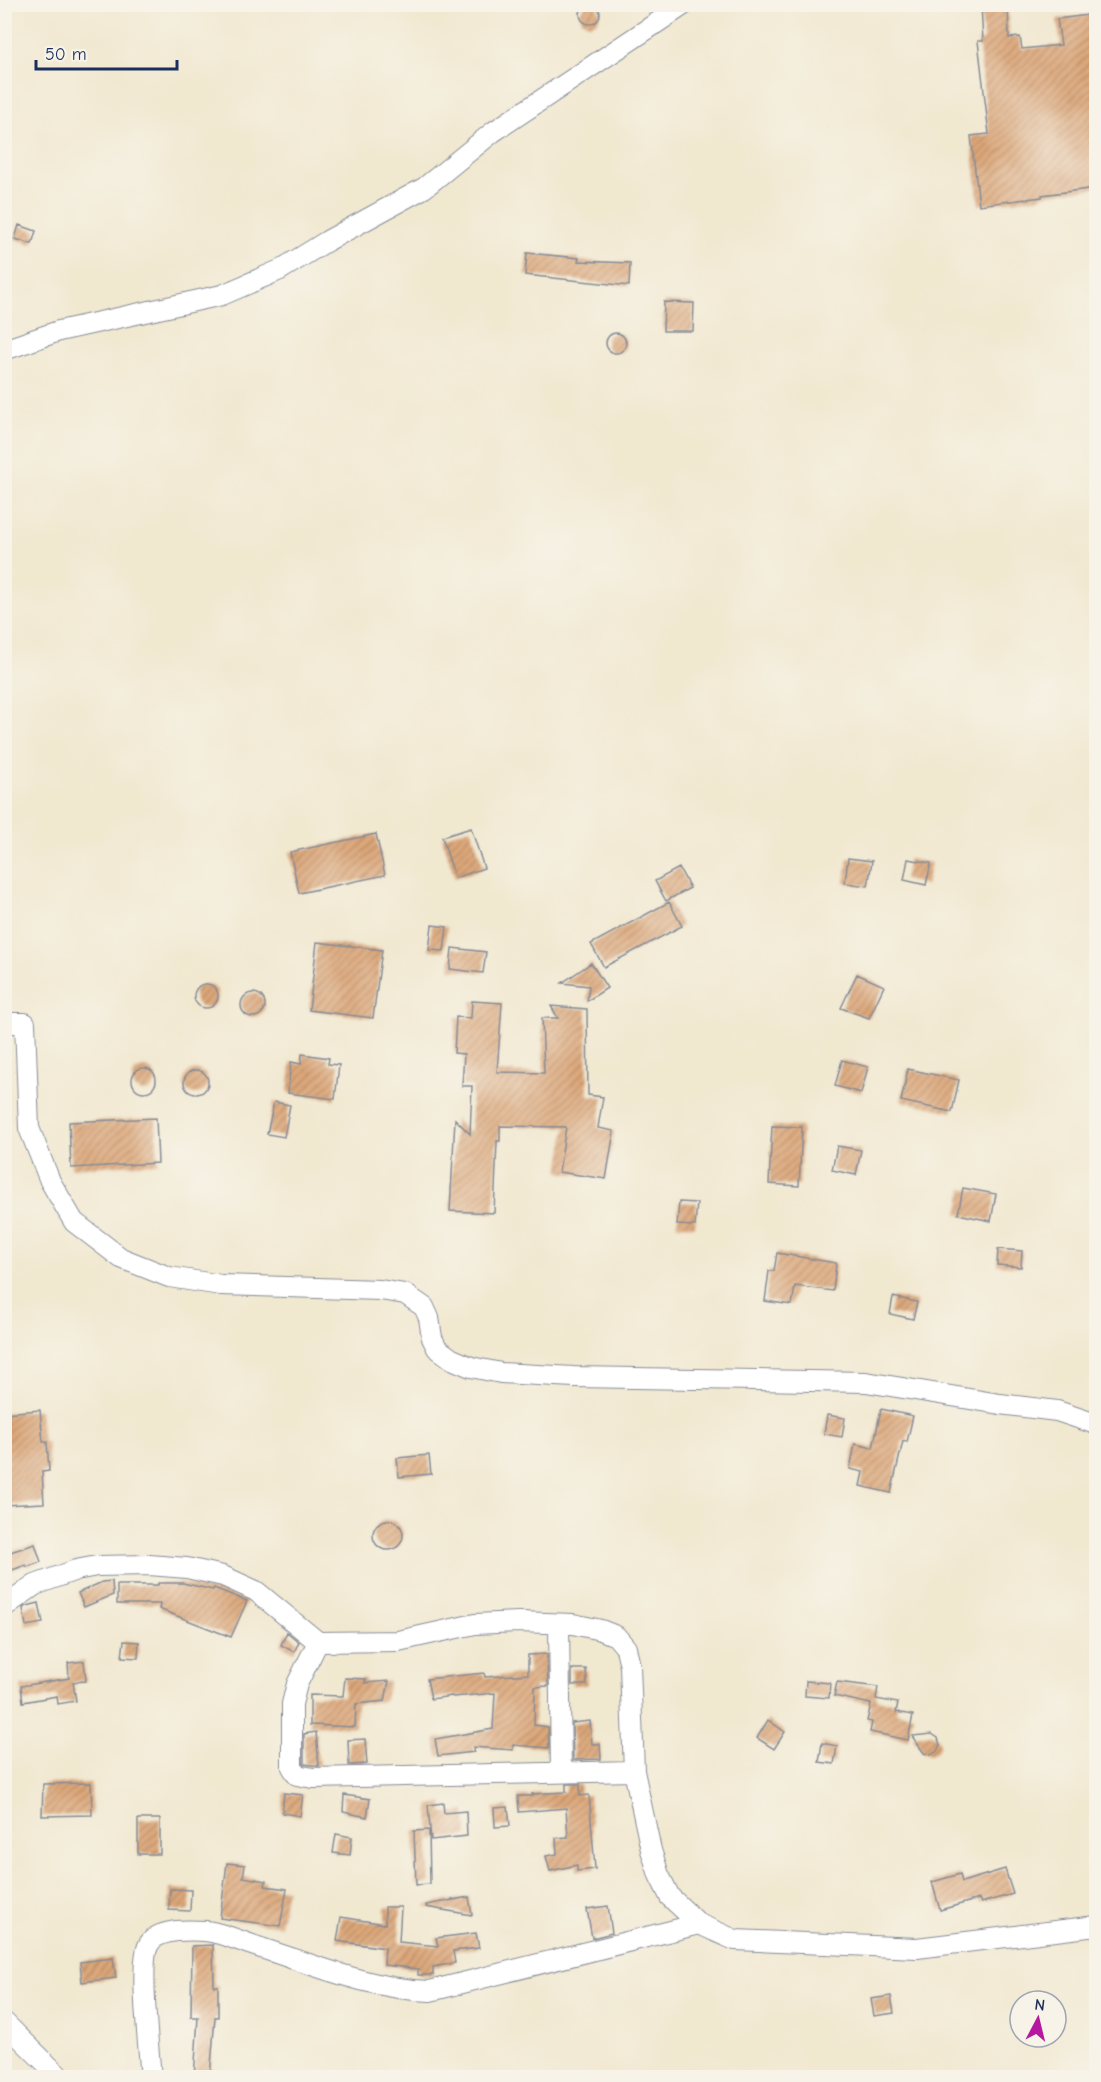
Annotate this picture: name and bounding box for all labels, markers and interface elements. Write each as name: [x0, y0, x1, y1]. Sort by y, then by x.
scale bar: [36, 33, 177, 71]
text: 50 m: [45, 44, 87, 65]
north arrow: [1008, 1989, 1068, 2049]
text: N: [1033, 1996, 1046, 2015]

